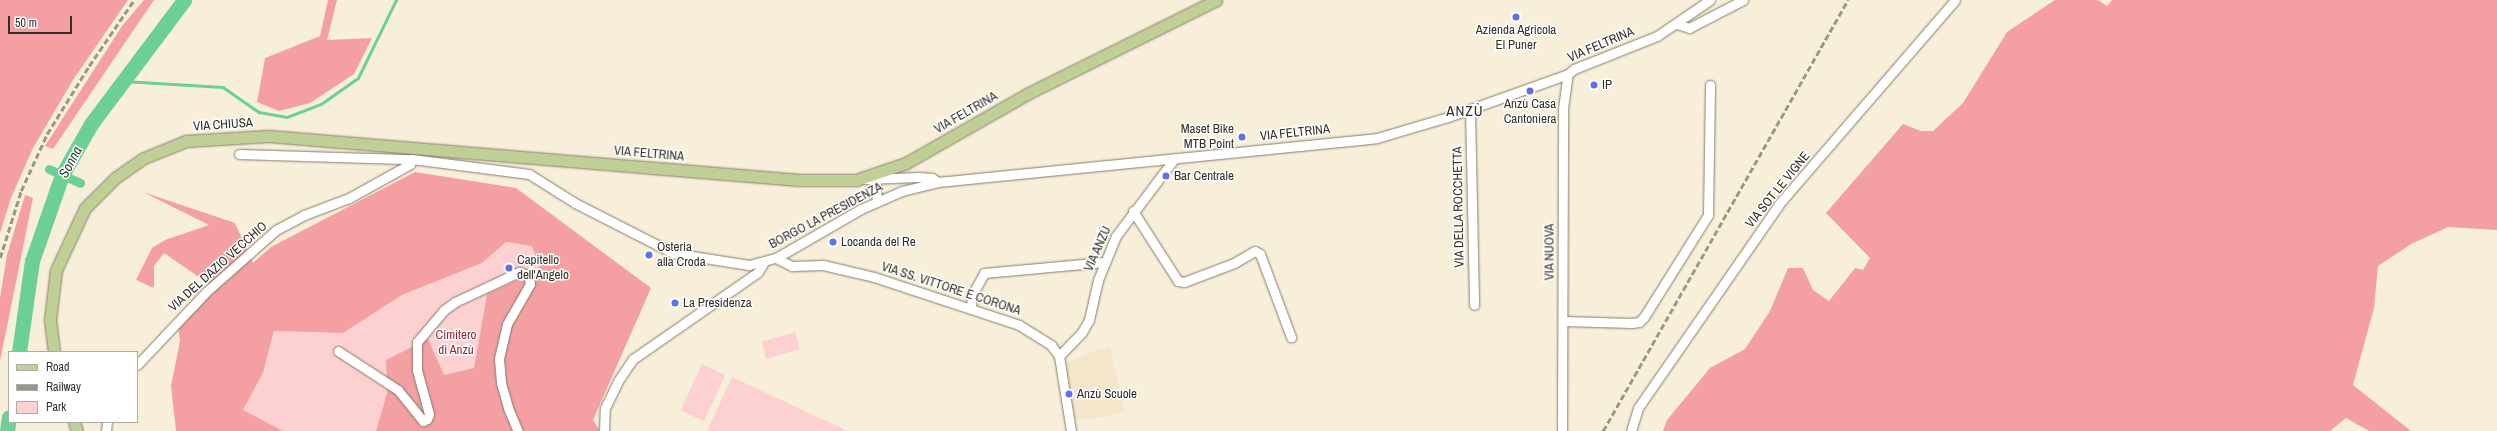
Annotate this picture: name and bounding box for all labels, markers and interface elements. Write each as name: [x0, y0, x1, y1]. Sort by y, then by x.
scale bar: [10, 8, 74, 34]
marker: Azienda Agricola El Puner: [1511, 12, 1521, 22]
text: 50 m: [15, 15, 37, 31]
place label: Azienda Agricola El Puner: [1475, 23, 1557, 54]
street label: VIA FELTRINA: [1565, 24, 1637, 66]
place label: IP: [1602, 77, 1612, 93]
marker: IP: [1589, 80, 1599, 90]
marker: Anzù Casa Cantoniera: [1525, 86, 1535, 96]
street label: VIA FELTRINA: [931, 89, 1001, 137]
place label: Anzù Casa Cantoniera: [1504, 97, 1556, 128]
district label: ANZÙ: [1446, 102, 1484, 120]
street label: VIA CHIUSA: [192, 115, 254, 135]
place label: Maset Bike MTB Point: [1181, 122, 1234, 153]
street label: VIA FELTRINA: [1259, 122, 1331, 144]
marker: Maset Bike MTB Point: [1237, 132, 1247, 142]
water label: Sonna: [55, 143, 85, 181]
street label: VIA FELTRINA: [613, 143, 685, 165]
street label: VIA DELLA ROCCHETTA: [1450, 146, 1468, 268]
street label: VIA SOT LE VIGNE: [1742, 148, 1814, 232]
place label: Bar Centrale: [1174, 168, 1234, 184]
marker: Bar Centrale: [1161, 171, 1171, 181]
street label: BORGO LA PRESIDENZA: [766, 179, 886, 253]
street label: VIA DEL DAZIO VECCHIO: [165, 218, 271, 316]
street label: VIA ANZÙ: [1081, 223, 1115, 275]
street label: VIA NUOVA: [1542, 223, 1558, 281]
place label: Locanda del Re: [841, 234, 916, 250]
marker: Locanda del Re: [828, 237, 838, 247]
place label: Osteria alla Croda: [657, 240, 706, 271]
marker: Osteria alla Croda: [644, 250, 654, 260]
place label: Capitello dell'Angelo: [517, 253, 569, 284]
street label: VIA SS. VITTORE E CORONA: [879, 259, 1023, 319]
marker: Capitello dell'Angelo: [504, 263, 514, 273]
place label: La Presidenza: [683, 295, 752, 311]
marker: La Presidenza: [670, 298, 680, 308]
park label: Cimitero di Anzù: [436, 328, 476, 359]
legend: [8, 351, 138, 423]
text: Road: [46, 359, 70, 375]
text: Railway: [46, 379, 81, 395]
place label: Anzù Scuole: [1077, 386, 1137, 402]
marker: Anzù Scuole: [1064, 389, 1074, 399]
text: Park: [46, 399, 66, 415]

